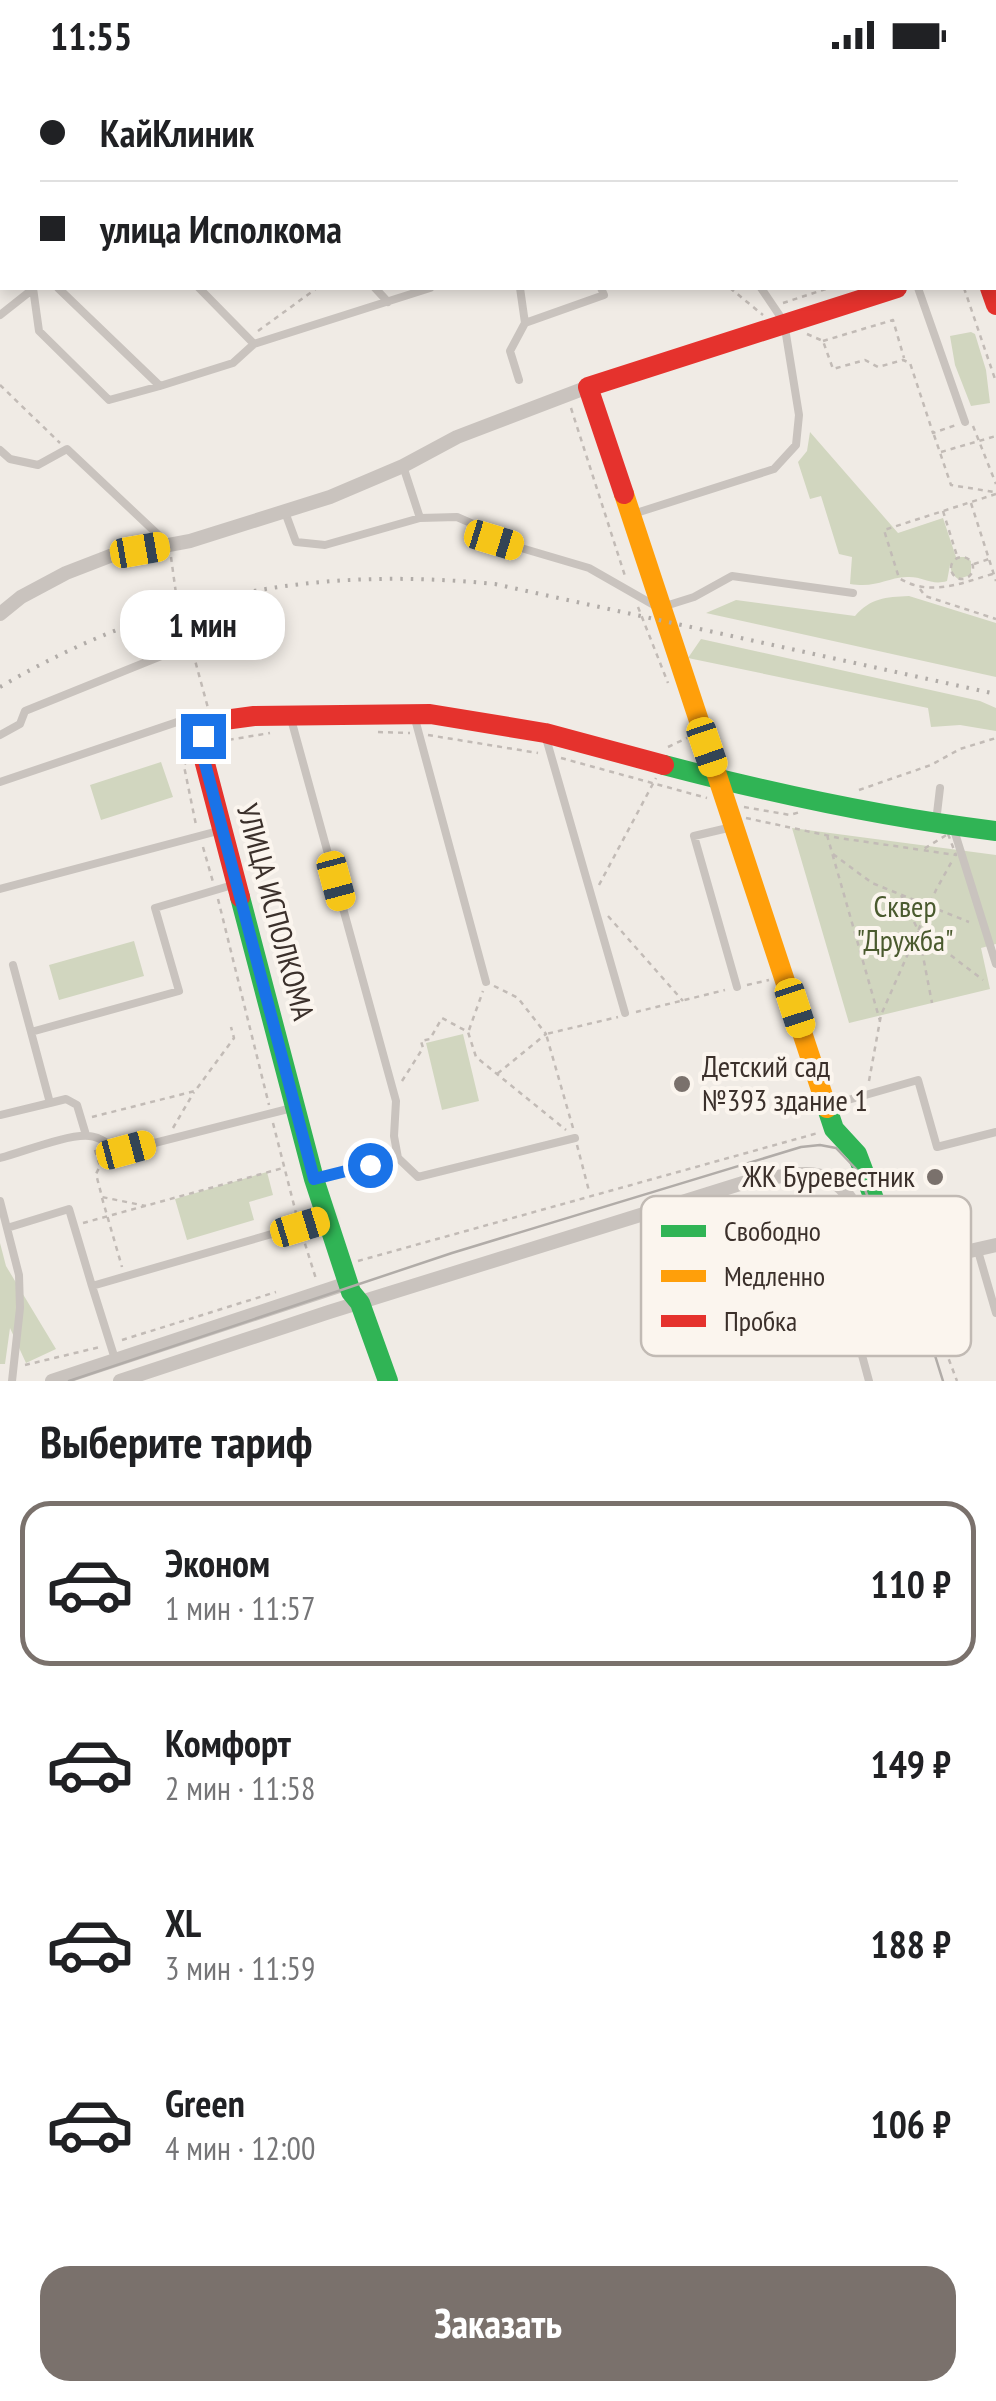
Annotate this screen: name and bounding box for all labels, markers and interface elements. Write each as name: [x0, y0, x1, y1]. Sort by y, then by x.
text: 11:55: [50, 11, 132, 60]
text: КайКлиник: [100, 108, 254, 157]
text: улица Исполкома: [100, 204, 342, 253]
car: [461, 517, 527, 563]
car: [108, 530, 172, 570]
callout: 1 мин: [120, 591, 286, 661]
text: 1 мин: [168, 604, 237, 646]
route end: [181, 714, 226, 759]
car: [683, 714, 731, 780]
street label: УЛИЦА ИСПОЛКОМА: [229, 799, 324, 1025]
car: [314, 848, 358, 914]
park label: Сквер "Дружба": [856, 886, 954, 959]
car: [771, 975, 819, 1041]
place label: Детский сад №393 здание 1: [702, 1046, 868, 1119]
marker: Детский сад №393 здание 1: [671, 1073, 693, 1095]
car: [93, 1128, 159, 1172]
route start: [348, 1143, 393, 1188]
place label: ЖК Буревестник: [741, 1156, 915, 1195]
marker: ЖК Буревестник: [924, 1166, 946, 1188]
legend: [641, 1196, 971, 1356]
car: [267, 1204, 333, 1250]
text: Свободно: [724, 1212, 821, 1249]
text: Медленно: [724, 1257, 825, 1294]
text: Пробка: [724, 1302, 797, 1339]
text: Выберите тариф: [40, 1412, 312, 1470]
text: Эконом: [165, 1538, 270, 1587]
icon: car: [45, 1539, 135, 1629]
text: 110 ₽: [871, 1559, 951, 1608]
text: 1 мин · 11:57: [165, 1587, 315, 1629]
text: Комфорт: [165, 1718, 291, 1767]
icon: car: [45, 1719, 135, 1809]
text: 149 ₽: [871, 1739, 951, 1788]
text: 2 мин · 11:58: [165, 1767, 315, 1809]
text: XL: [165, 1898, 201, 1947]
icon: car: [45, 1899, 135, 1989]
text: 188 ₽: [871, 1919, 951, 1968]
text: 3 мин · 11:59: [165, 1947, 315, 1989]
text: Green: [165, 2078, 245, 2127]
icon: car: [45, 2079, 135, 2169]
text: 106 ₽: [871, 2099, 951, 2148]
text: 4 мин · 12:00: [165, 2127, 315, 2169]
button: Заказать: [40, 2266, 956, 2381]

